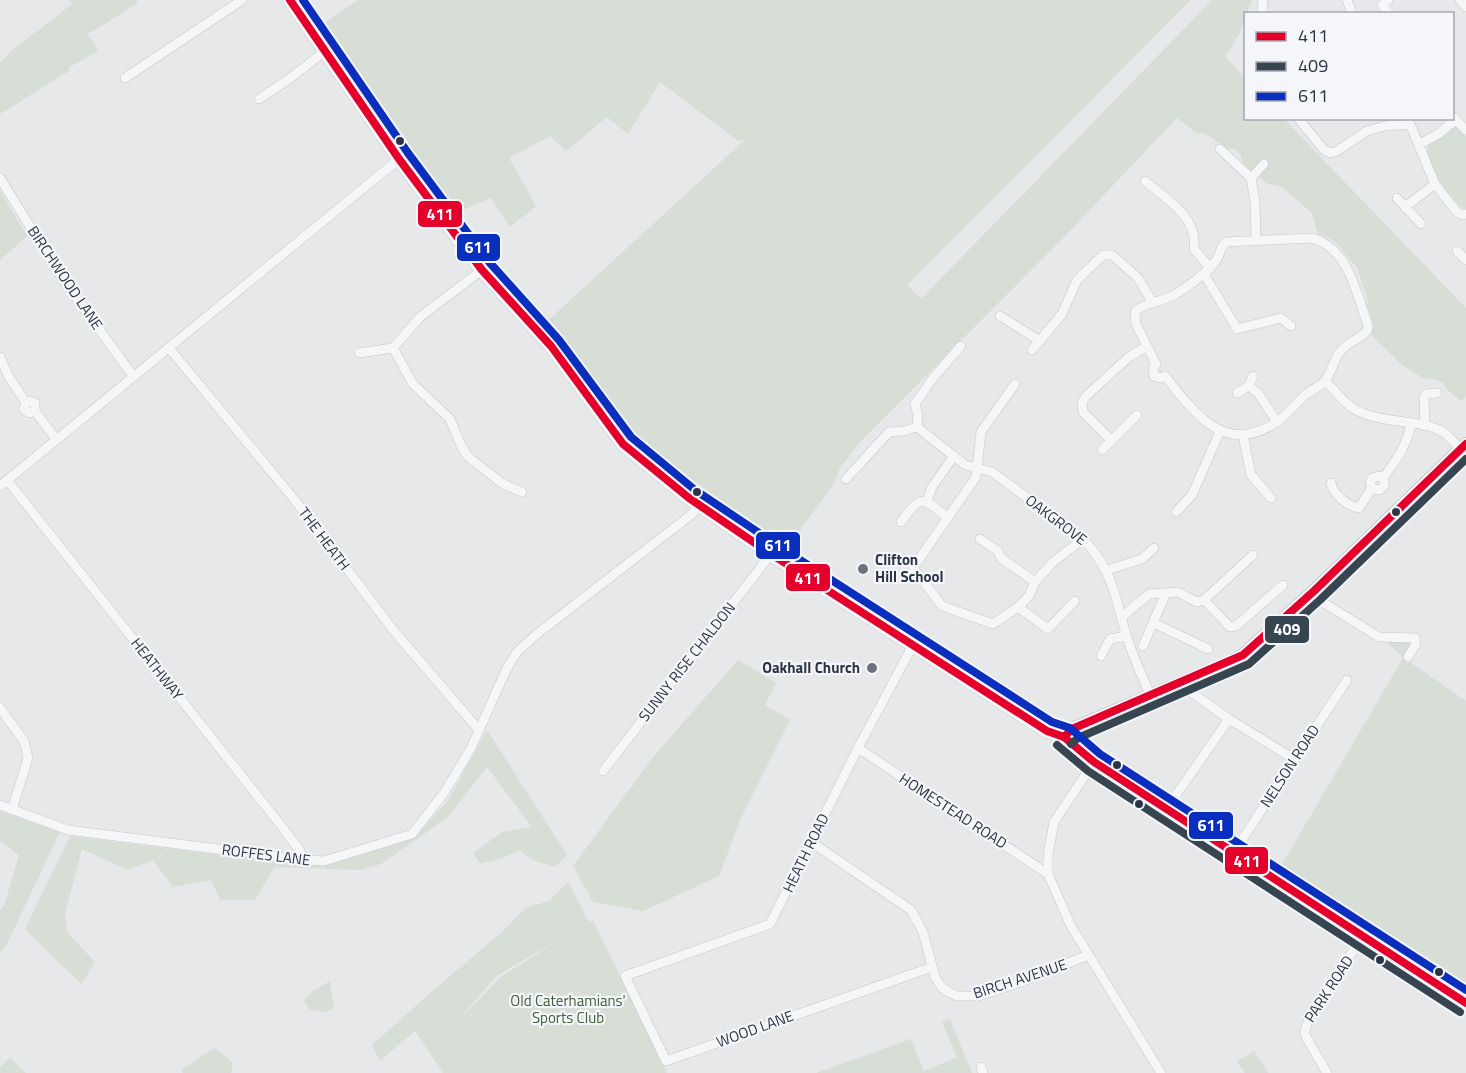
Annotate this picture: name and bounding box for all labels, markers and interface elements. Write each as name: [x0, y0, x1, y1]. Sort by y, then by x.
legend: [1244, 12, 1454, 120]
text: 411: [1298, 22, 1328, 49]
text: 409: [1298, 52, 1328, 79]
text: 611: [1298, 82, 1328, 109]
unlabelled marker: [394, 135, 406, 147]
line badge: 411: [417, 200, 463, 228]
text: 411: [427, 202, 453, 226]
street label: BIRCHWOOD LANE: [22, 221, 109, 334]
line badge: 611: [456, 233, 501, 262]
text: 611: [465, 235, 491, 259]
unlabelled marker: [691, 486, 703, 498]
street label: OAKGROVE: [1021, 489, 1092, 551]
street label: THE HEATH: [293, 502, 356, 575]
unlabelled marker: [1390, 506, 1402, 518]
line badge: 611: [755, 531, 801, 560]
text: 611: [765, 533, 791, 557]
place label: Clifton Hill School: [875, 548, 944, 588]
marker: Clifton Hill School: [856, 562, 870, 576]
line badge: 411: [785, 563, 831, 592]
text: 411: [795, 566, 821, 590]
street label: SUNNY RISE CHALDON: [633, 597, 741, 726]
line badge: 409: [1264, 615, 1310, 644]
text: 409: [1274, 617, 1300, 641]
street label: HEATHWAY: [126, 632, 189, 705]
place label: Oakhall Church: [762, 656, 860, 679]
marker: Oakhall Church: [865, 661, 879, 675]
street label: NELSON ROAD: [1254, 720, 1325, 812]
unlabelled marker: [1111, 759, 1123, 771]
street label: HOMESTEAD ROAD: [895, 767, 1012, 854]
unlabelled marker: [1133, 798, 1145, 810]
street label: HEATH ROAD: [776, 809, 835, 896]
line badge: 611: [1188, 811, 1234, 840]
text: 611: [1198, 813, 1224, 837]
street label: ROFFES LANE: [220, 838, 312, 871]
line badge: 411: [1224, 846, 1269, 875]
text: 411: [1234, 849, 1260, 873]
street label: PARK ROAD: [1298, 951, 1359, 1027]
street label: BIRCH AVENUE: [970, 953, 1070, 1005]
unlabelled marker: [1374, 954, 1386, 966]
unlabelled marker: [1433, 966, 1445, 978]
park label: Old Caterhamians' Sports Club: [510, 989, 626, 1029]
street label: WOOD LANE: [713, 1004, 797, 1053]

